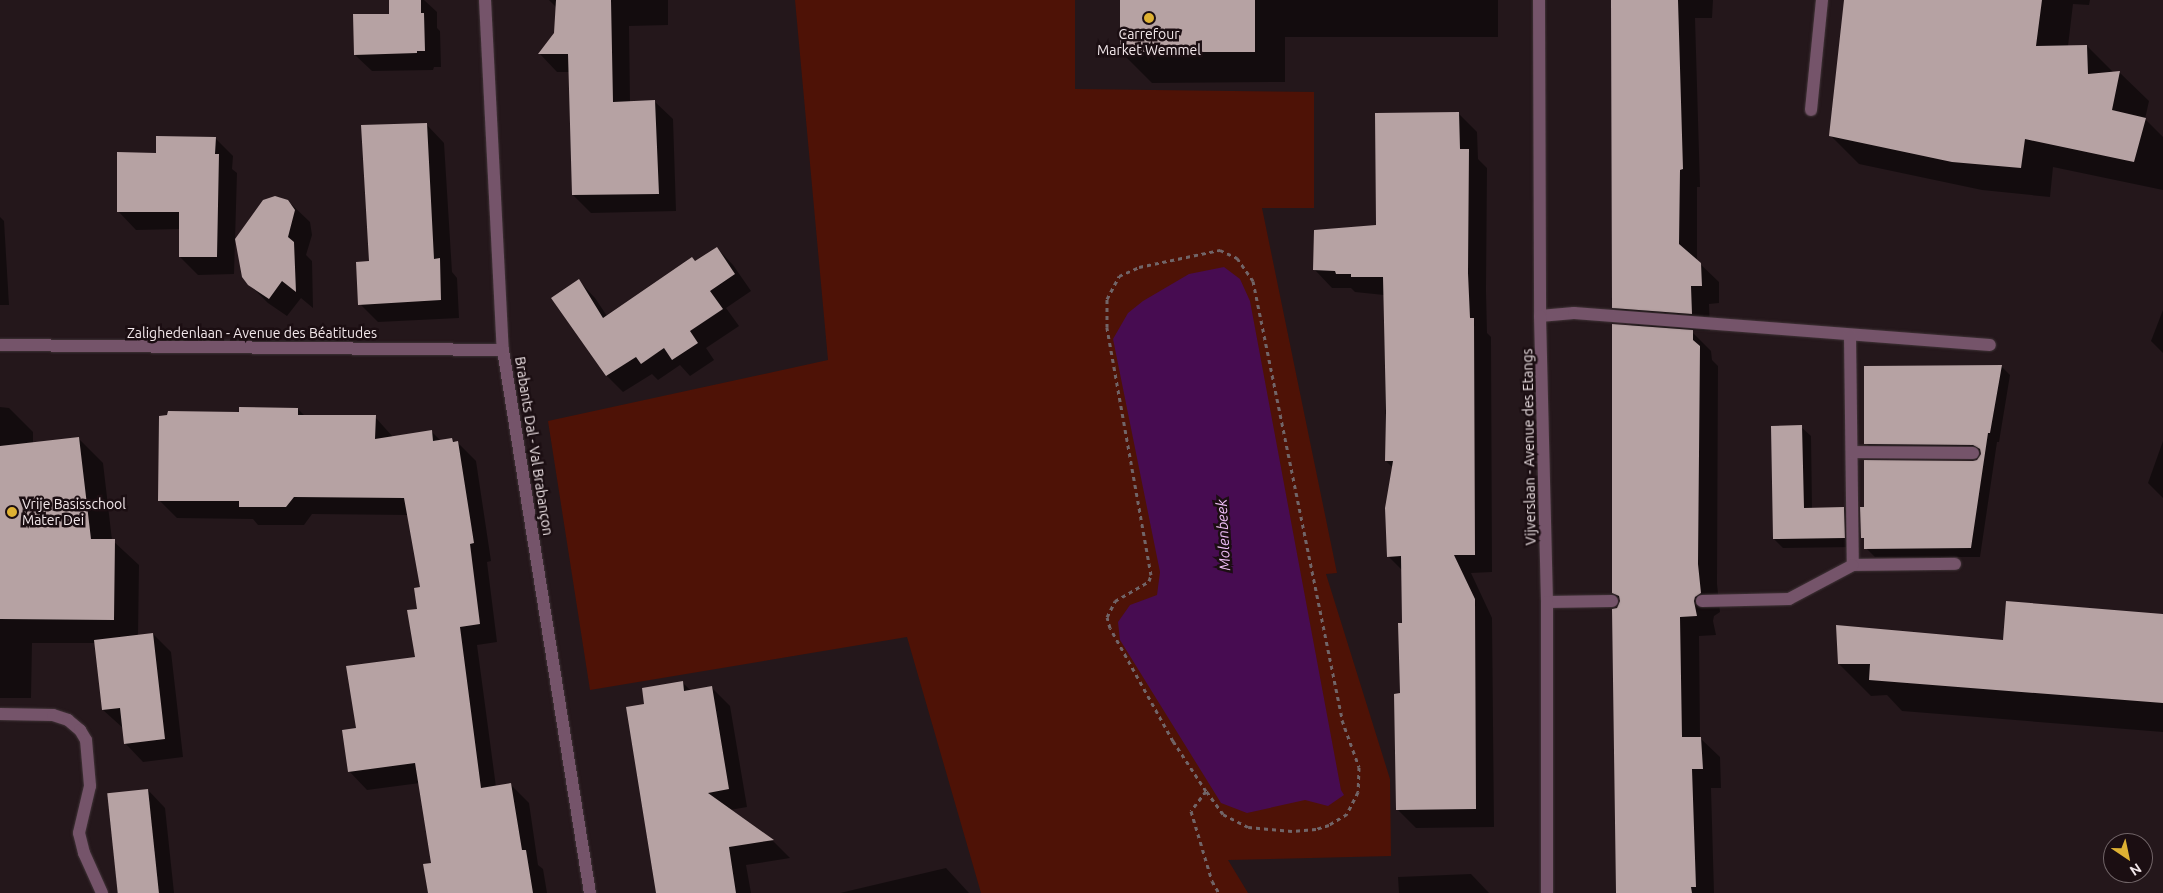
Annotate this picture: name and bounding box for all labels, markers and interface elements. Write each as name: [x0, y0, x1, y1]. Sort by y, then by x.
marker: Carrefour Market Wemmel: [1143, 12, 1155, 24]
place label: Carrefour Market Wemmel: [1097, 26, 1201, 58]
street label: Zalighedenlaan - Avenue des Béatitudes: [127, 325, 377, 341]
street label: Vijverslaan - Avenue des Etangs: [1519, 348, 1539, 546]
street label: Brabants Dal - Val Brabançon: [512, 355, 556, 537]
place label: Vrije Basisschool Mater Dei: [22, 496, 126, 528]
water label: Molenbeek: [1212, 499, 1234, 571]
marker: Vrije Basisschool Mater Dei: [6, 506, 18, 518]
north arrow: [2103, 833, 2153, 883]
text: N: [2127, 860, 2145, 879]

